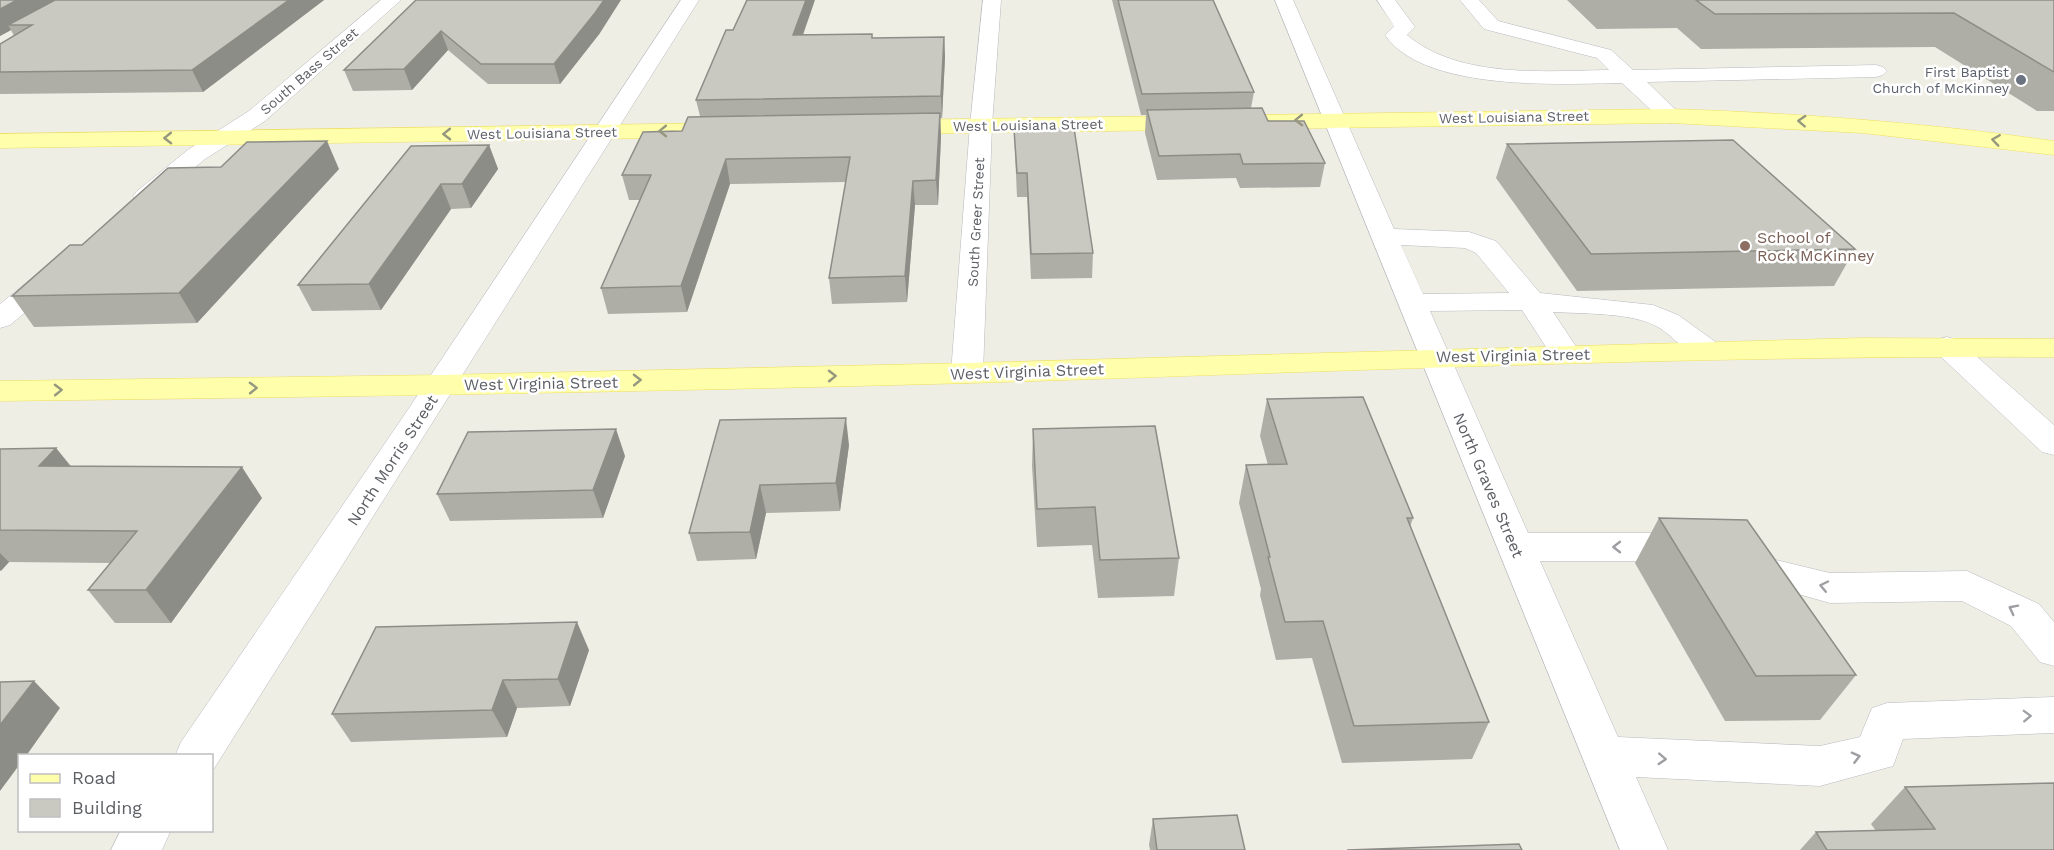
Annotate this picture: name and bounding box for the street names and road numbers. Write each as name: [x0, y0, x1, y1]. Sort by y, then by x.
street label: South Bass Street: [257, 24, 361, 118]
street label: West Louisiana Street: [1439, 108, 1589, 126]
street label: West Louisiana Street: [953, 116, 1103, 134]
street label: West Louisiana Street: [467, 124, 617, 142]
street label: South Greer Street: [965, 157, 987, 287]
street label: West Virginia Street: [1436, 345, 1591, 366]
street label: West Virginia Street: [950, 359, 1105, 384]
street label: West Virginia Street: [464, 373, 619, 394]
street label: North Morris Street: [343, 391, 442, 529]
street label: North Graves Street: [1449, 410, 1528, 561]

